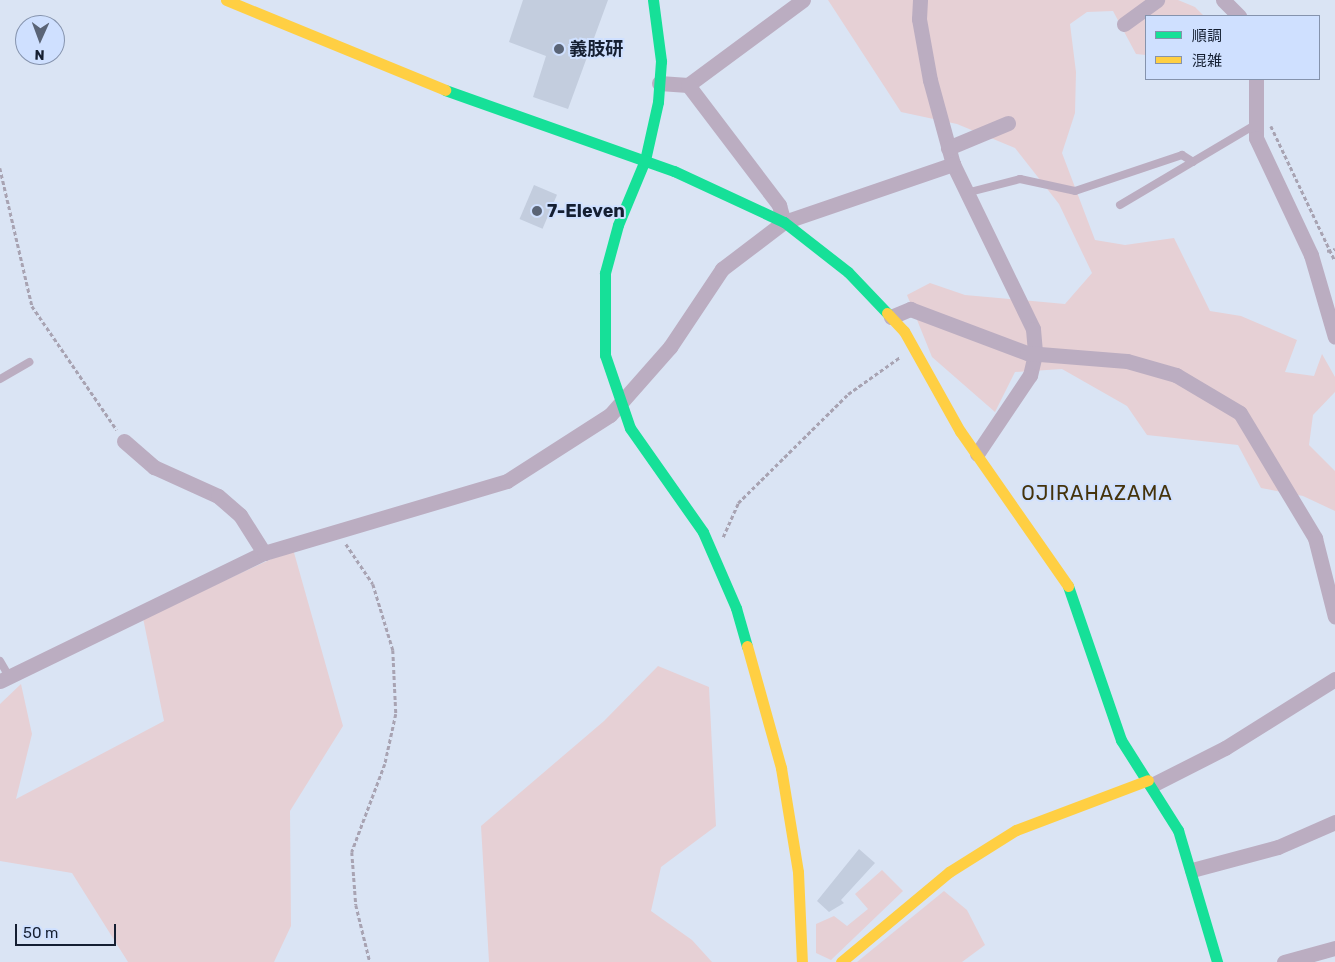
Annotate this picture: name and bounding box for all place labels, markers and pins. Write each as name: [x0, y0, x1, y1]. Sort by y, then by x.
place label: 義肢研: [569, 38, 623, 60]
marker: 義肢研: [553, 43, 565, 55]
place label: 7-Eleven: [547, 200, 625, 222]
marker: 7-Eleven: [531, 205, 543, 217]

